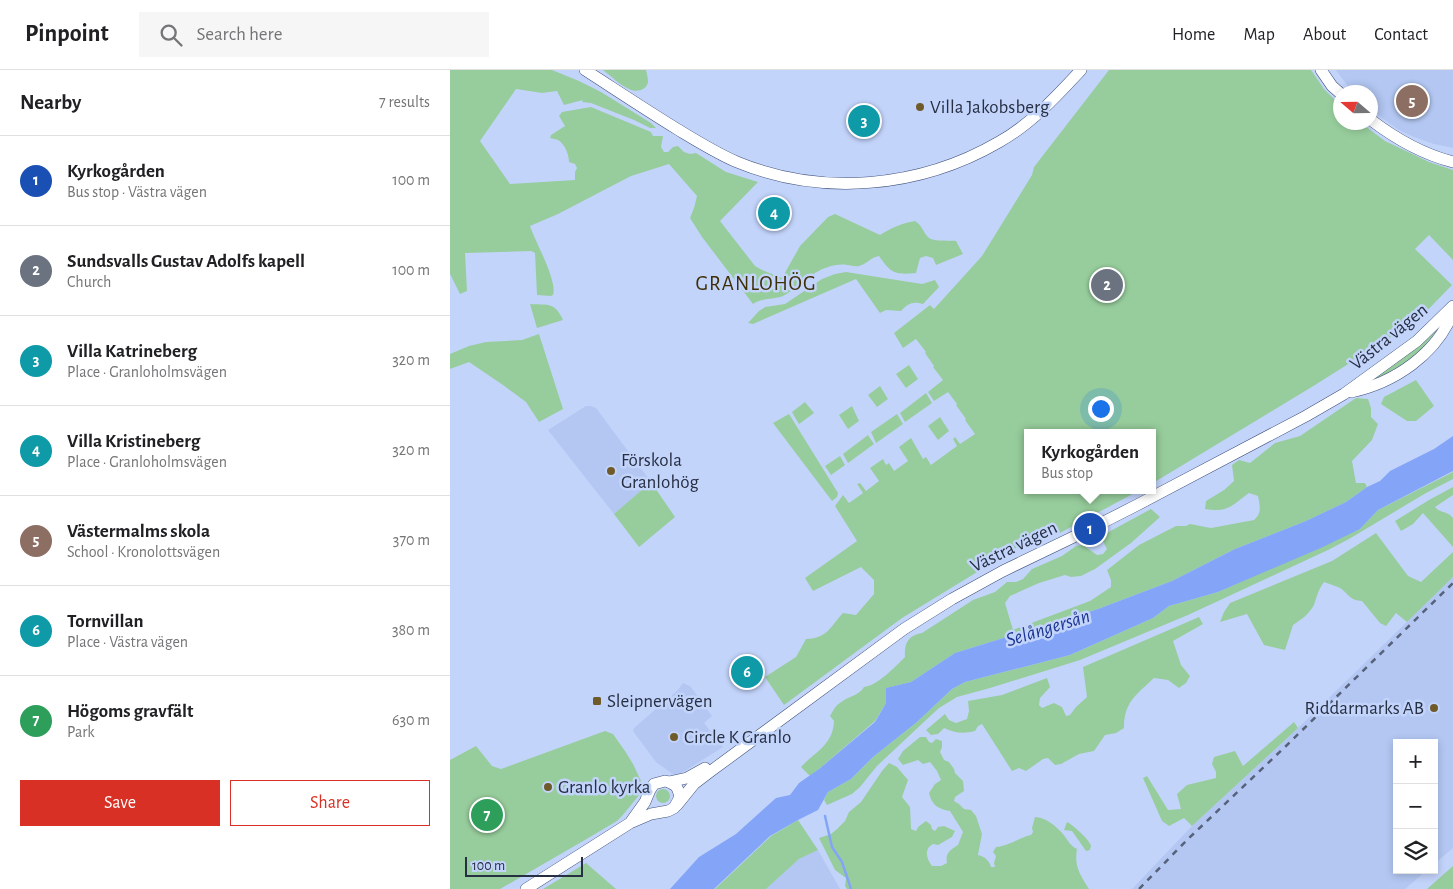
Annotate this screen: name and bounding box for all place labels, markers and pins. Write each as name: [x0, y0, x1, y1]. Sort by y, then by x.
pin: 5: [1396, 82, 1428, 120]
place label: Villa Jakobsberg: [930, 98, 1050, 117]
marker: Villa Jakobsberg: [914, 101, 926, 113]
pin: 3: [848, 102, 880, 140]
pin: 4: [758, 194, 790, 232]
pin: 2: [1091, 266, 1123, 304]
place label: Förskola Granlohög: [621, 451, 700, 492]
marker: Förskola Granlohög: [605, 465, 617, 477]
pin: 1: [1074, 510, 1106, 548]
pin: 6: [731, 653, 763, 691]
place label: Sleipnervägen: [607, 692, 713, 711]
marker: Sleipnervägen: [591, 695, 603, 707]
place label: Riddarmarks AB: [1304, 699, 1424, 718]
marker: Riddarmarks AB: [1428, 702, 1440, 714]
place label: Circle K Granlo: [684, 728, 791, 747]
marker: Circle K Granlo: [668, 731, 680, 743]
place label: Granlo kyrka: [558, 778, 651, 797]
marker: Granlo kyrka: [542, 781, 554, 793]
pin: 7: [471, 796, 503, 834]

